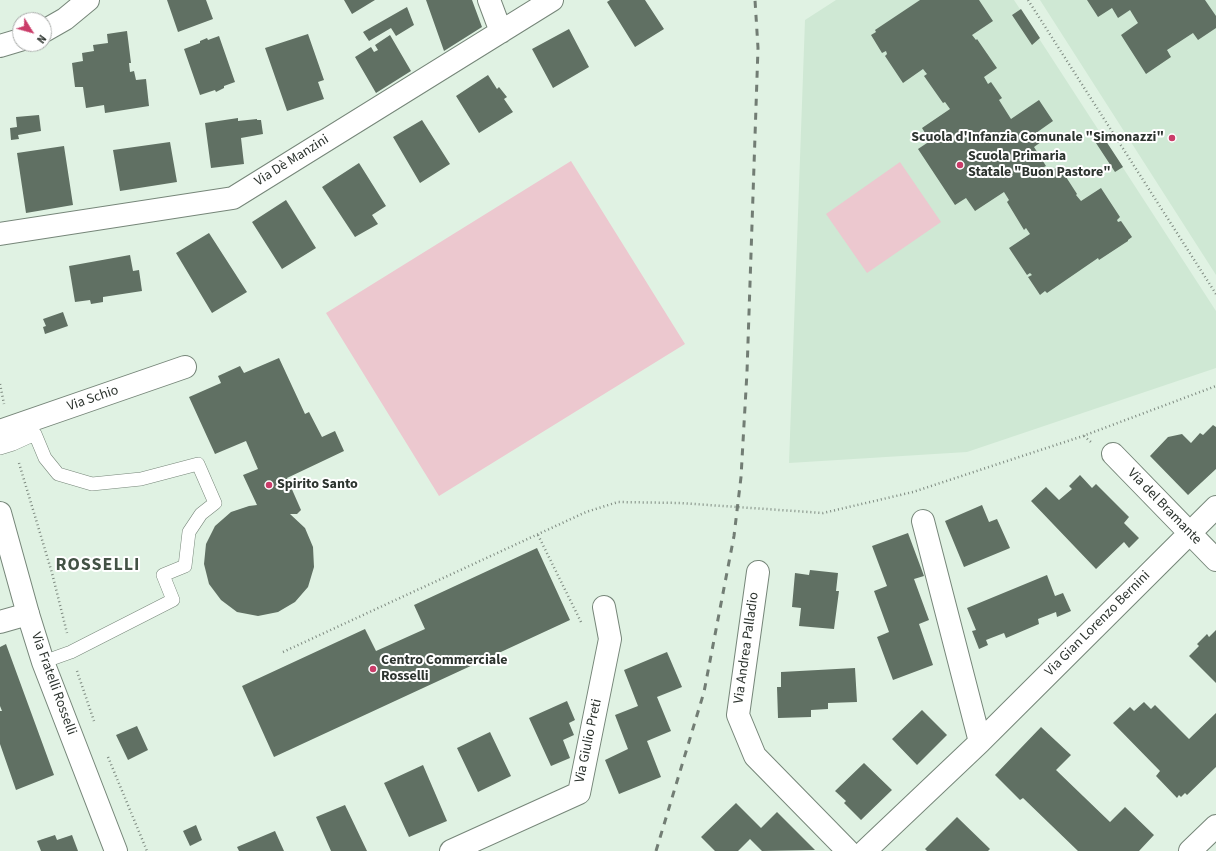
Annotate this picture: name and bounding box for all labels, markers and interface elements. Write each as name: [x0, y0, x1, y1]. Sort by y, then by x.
north arrow: [12, 12, 52, 52]
text: N: [33, 31, 49, 46]
place label: Scuola d'Infanzia Comunale "Simonazzi": [911, 130, 1164, 146]
street label: Via Dè Manzini: [252, 132, 332, 190]
marker: Scuola d'Infanzia Comunale "Simonazzi": [1167, 133, 1177, 143]
place label: Scuola Primaria Statale "Buon Pastore": [968, 149, 1111, 182]
marker: Scuola Primaria Statale "Buon Pastore": [955, 160, 965, 170]
street label: Via Schio: [65, 382, 121, 416]
street label: Via del Bramante: [1123, 465, 1205, 549]
place label: Spirito Santo: [277, 477, 358, 493]
marker: Spirito Santo: [264, 480, 274, 490]
district label: ROSSELLI: [56, 555, 140, 577]
street label: Via Gian Lorenzo Bernini: [1042, 568, 1154, 680]
street label: Via Andrea Palladio: [731, 591, 763, 705]
street label: Via Fratelli Rosselli: [27, 630, 79, 738]
place label: Centro Commerciale Rosselli: [381, 653, 507, 686]
marker: Centro Commerciale Rosselli: [368, 664, 378, 674]
street label: Via Giulio Preti: [572, 698, 606, 784]

